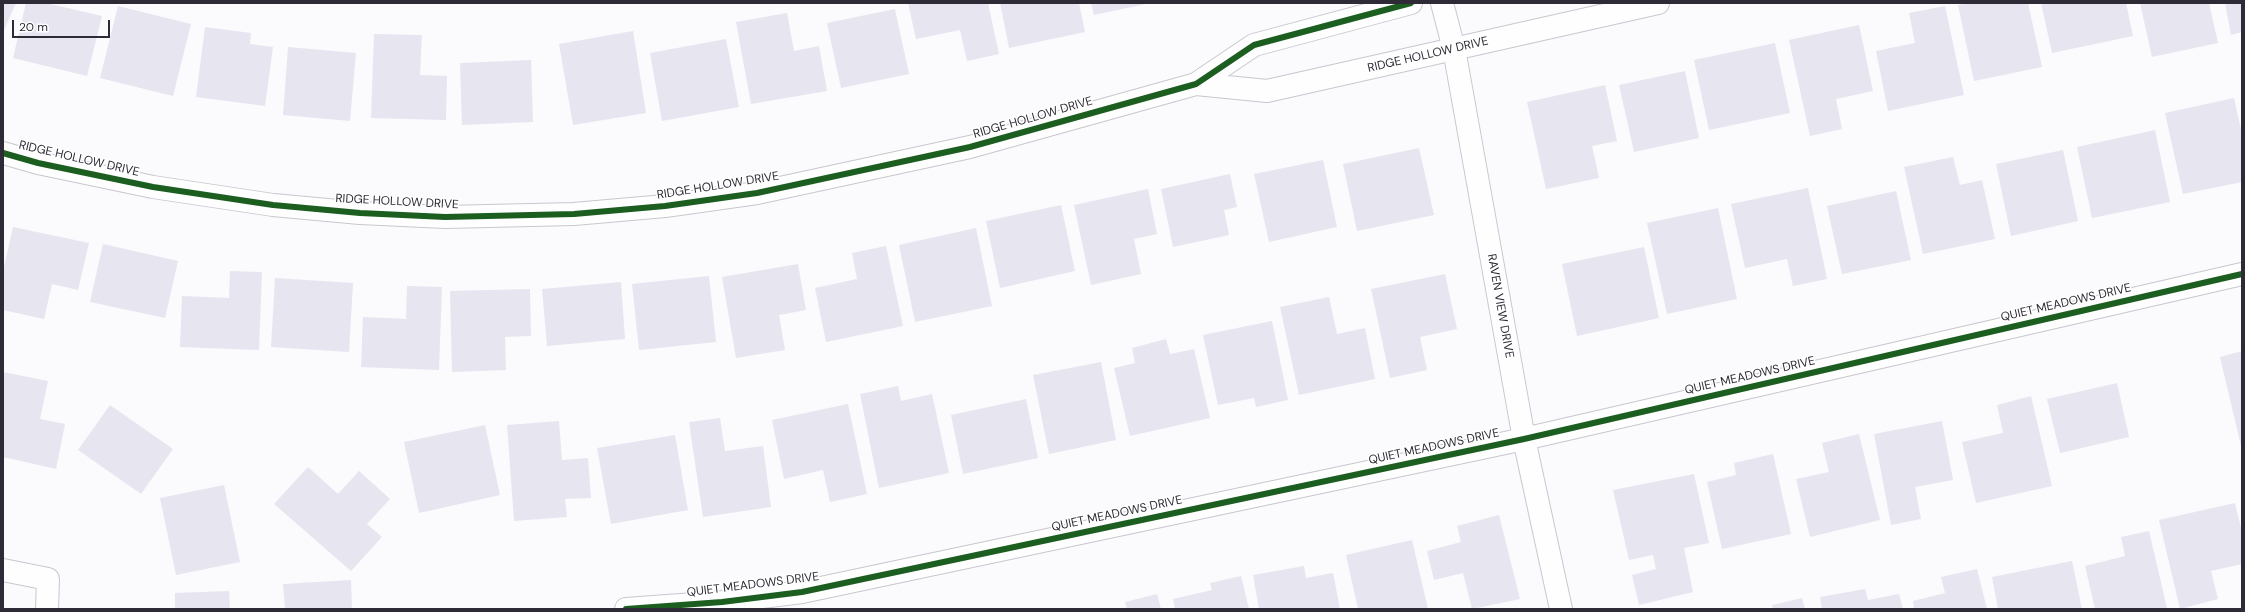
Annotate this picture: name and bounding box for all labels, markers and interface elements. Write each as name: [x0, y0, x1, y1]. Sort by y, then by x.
scale bar: [14, 12, 112, 38]
text: 20 m: [19, 19, 48, 35]
street label: RIDGE HOLLOW DRIVE: [1366, 34, 1490, 76]
street label: RIDGE HOLLOW DRIVE: [972, 94, 1094, 142]
street label: RIDGE HOLLOW DRIVE: [17, 138, 141, 180]
street label: RIDGE HOLLOW DRIVE: [656, 169, 780, 203]
street label: RIDGE HOLLOW DRIVE: [335, 192, 459, 212]
street label: RAVEN VIEW DRIVE: [1484, 253, 1516, 359]
street label: QUIET MEADOWS DRIVE: [1999, 281, 2133, 325]
street label: QUIET MEADOWS DRIVE: [1683, 354, 1817, 398]
street label: QUIET MEADOWS DRIVE: [1367, 426, 1501, 468]
street label: QUIET MEADOWS DRIVE: [1050, 493, 1184, 535]
street label: QUIET MEADOWS DRIVE: [686, 570, 820, 600]

